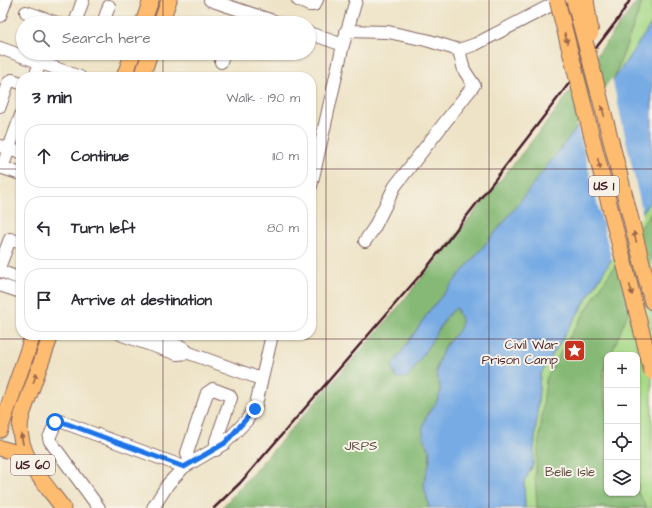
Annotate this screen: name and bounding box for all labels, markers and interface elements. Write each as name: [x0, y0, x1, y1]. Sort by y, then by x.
search box: [16, 16, 316, 60]
icon: search: [30, 27, 52, 49]
text: Search here: [62, 28, 151, 49]
one-way arrow: [563, 32, 569, 44]
text: 3 min: [32, 86, 72, 110]
text: Walk · 190 m: [226, 89, 300, 107]
one-way arrow: [600, 105, 606, 117]
icon: ahead: [33, 145, 55, 167]
text: Continue: [71, 146, 129, 167]
text: 110 m: [272, 147, 299, 165]
one-way arrow: [596, 157, 602, 170]
road number: US 1: [589, 176, 619, 196]
icon: left: [33, 217, 55, 239]
text: Turn left: [71, 218, 135, 239]
text: 80 m: [267, 219, 299, 237]
one-way arrow: [632, 231, 638, 243]
one-way arrow: [628, 284, 634, 296]
icon: arrive: [33, 289, 55, 311]
text: Arrive at destination: [71, 290, 212, 311]
place label: Civil War Prison Camp: [482, 336, 558, 369]
place icon: Civil War Prison Camp: [561, 338, 587, 364]
map controls: [604, 352, 640, 496]
button: +: [604, 352, 640, 388]
one-way arrow: [33, 371, 39, 383]
button: −: [604, 388, 640, 424]
route end: [246, 400, 264, 418]
route start: [46, 413, 64, 431]
button: locate: [604, 424, 640, 460]
one-way arrow: [18, 433, 24, 446]
park label: JRPS: [345, 437, 377, 455]
road number: US 60: [11, 455, 55, 475]
button: layers: [604, 460, 640, 496]
park label: Belle Isle: [545, 463, 595, 481]

